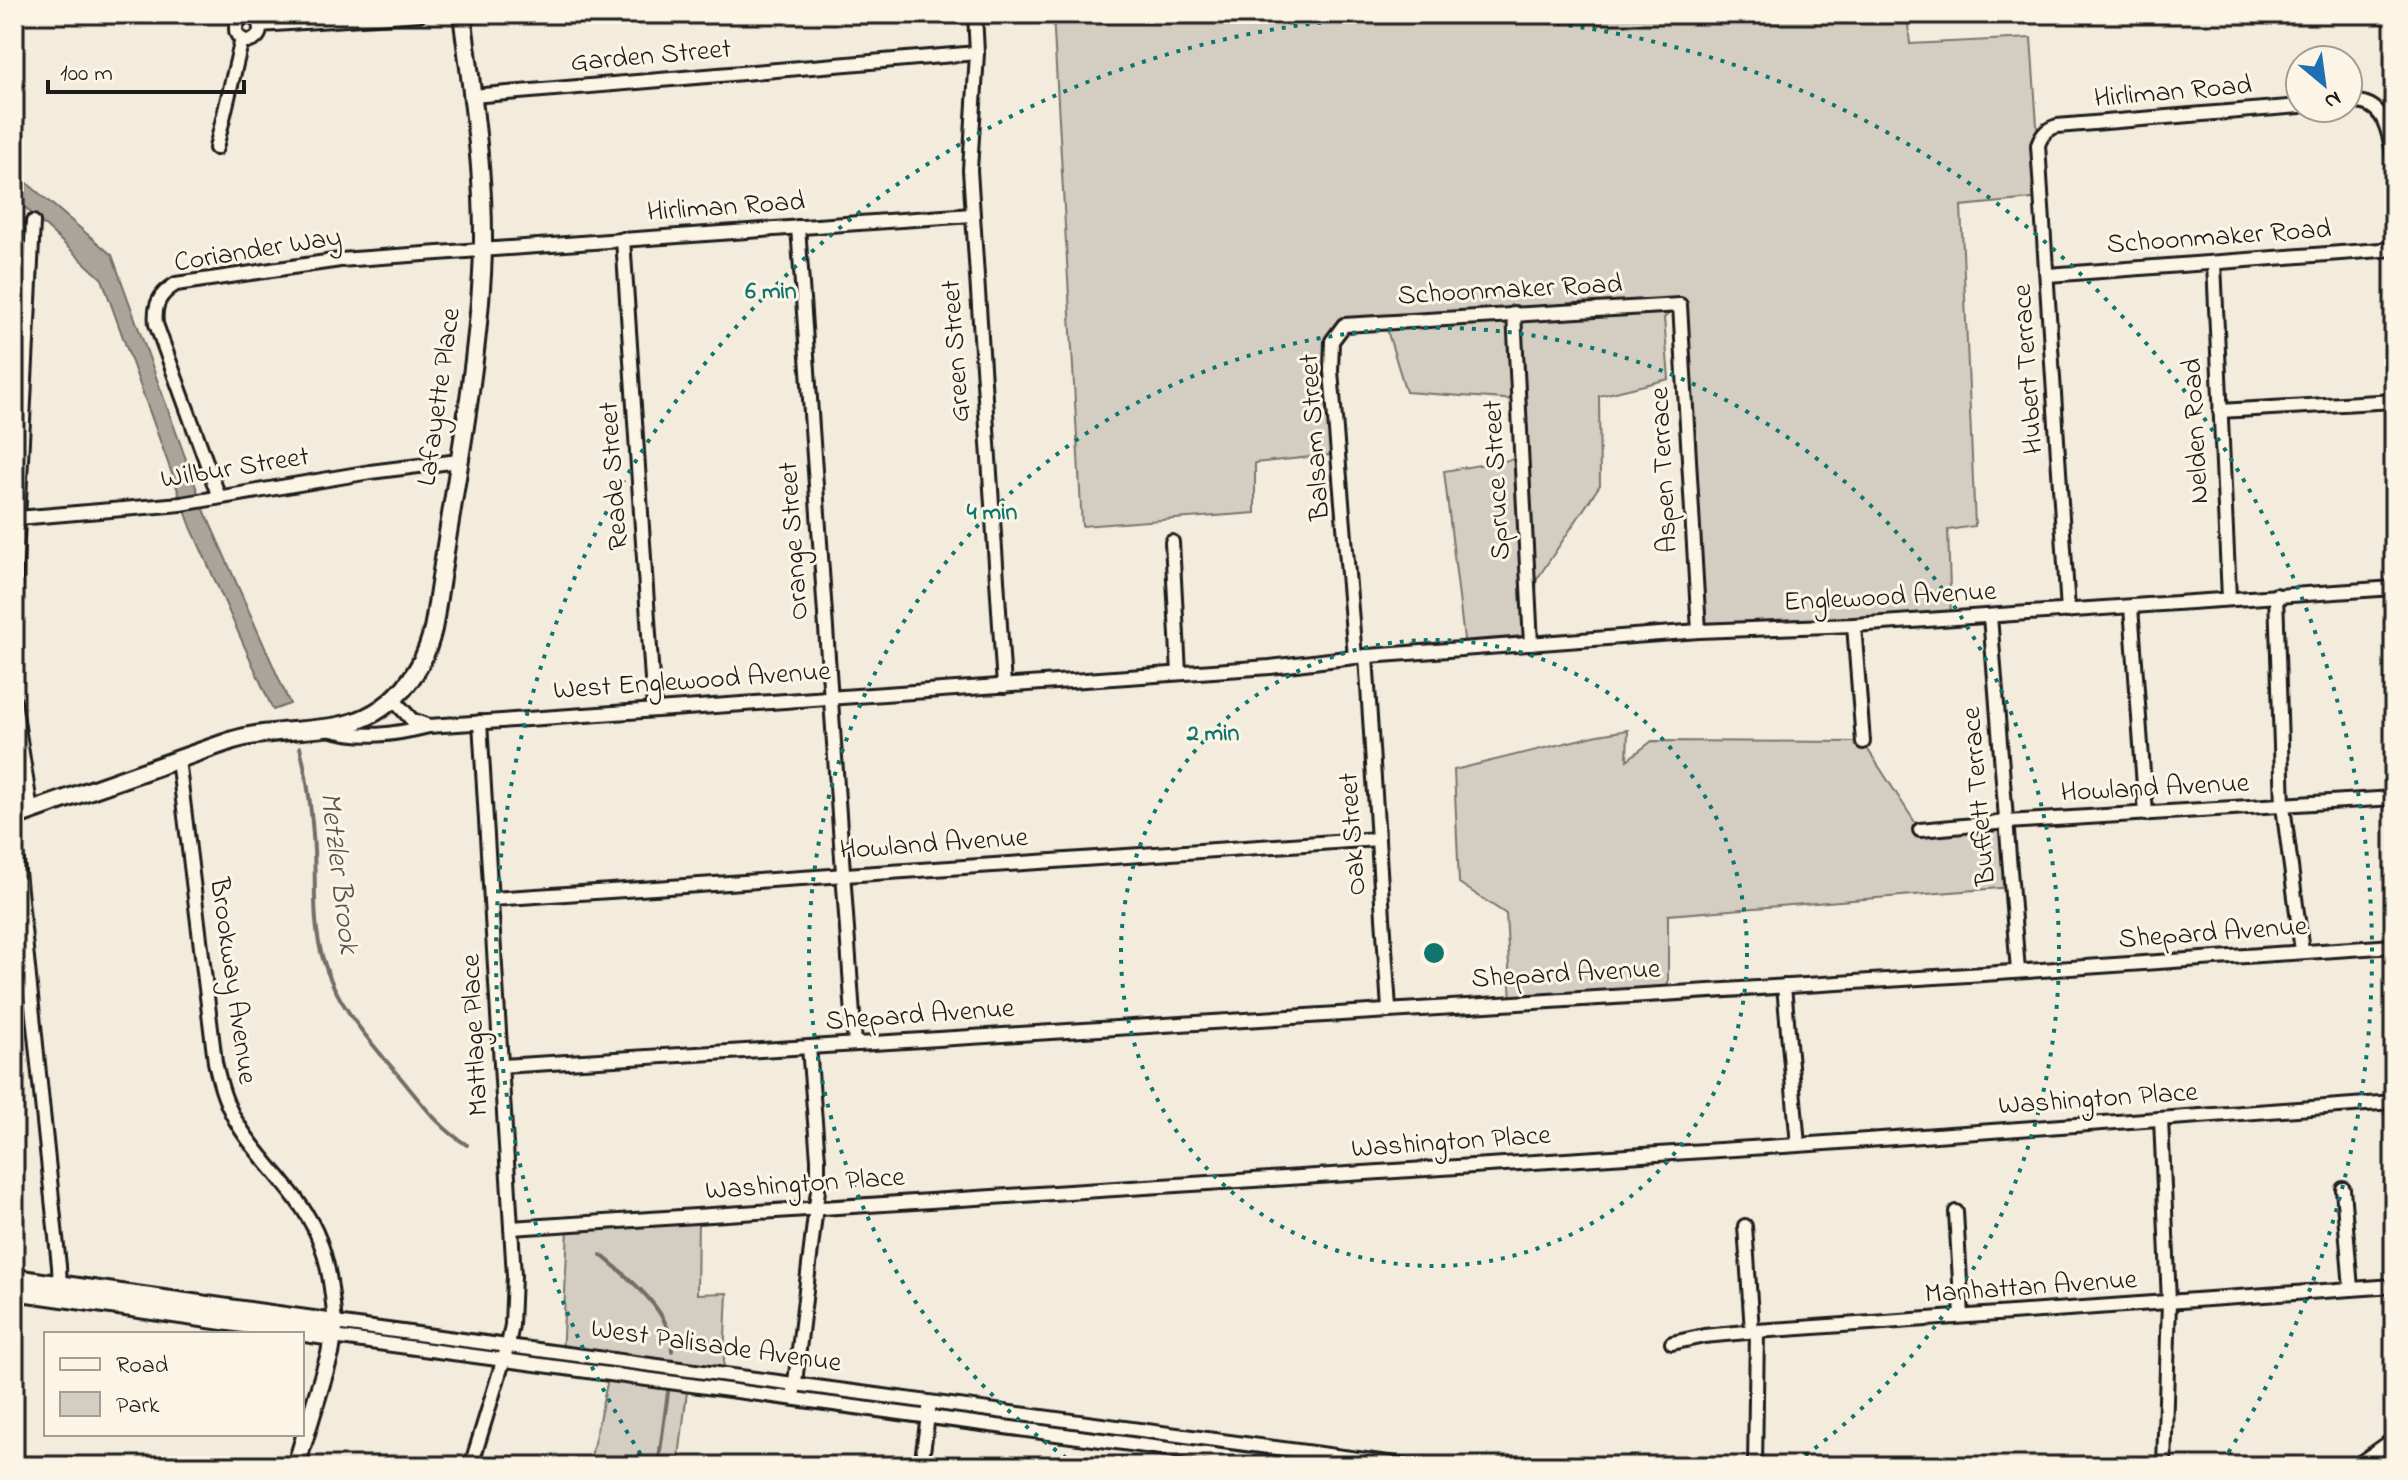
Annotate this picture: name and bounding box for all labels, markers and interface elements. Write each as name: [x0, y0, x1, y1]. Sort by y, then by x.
street label: Garden Street: [569, 30, 733, 84]
scale bar: [48, 44, 244, 94]
north arrow: [2284, 44, 2364, 124]
text: 100 m: [60, 57, 113, 92]
street label: Hirliman Road: [2092, 66, 2254, 120]
text: N: [2318, 81, 2346, 116]
street label: Hirliman Road: [646, 182, 807, 234]
street label: Schoonmaker Road: [2105, 210, 2333, 266]
street label: Coriander Way: [171, 218, 345, 284]
street label: Schoonmaker Road: [1397, 265, 1624, 317]
text: 6 min: [745, 275, 797, 310]
street label: Green Street: [932, 278, 982, 424]
street label: Hubert Terrace: [2003, 282, 2055, 456]
street label: Lafayette Place: [407, 305, 473, 489]
street label: Balsam Street: [1290, 352, 1342, 523]
street label: Nelden Road: [2173, 357, 2221, 505]
street label: Aspen Terrace: [1640, 386, 1690, 554]
street label: Spruce Street: [1473, 399, 1523, 561]
street label: Reade Street: [589, 400, 641, 552]
street label: Wilbur Street: [158, 437, 312, 501]
street label: Orange Street: [769, 460, 821, 622]
text: 4 min: [967, 496, 1017, 531]
street label: Englewood Avenue: [1782, 572, 1998, 624]
street label: West Englewood Avenue: [552, 652, 833, 712]
street label: Buffett Terrace: [1952, 704, 2008, 888]
text: 2 min: [1186, 717, 1240, 752]
street label: Howland Avenue: [2060, 764, 2251, 814]
street label: Oak Street: [1329, 771, 1379, 897]
water label: Metzler Brook: [306, 790, 370, 958]
street label: Howland Avenue: [838, 818, 1030, 872]
street label: Brookway Avenue: [197, 874, 267, 1087]
street label: Shepard Avenue: [2117, 907, 2309, 961]
centre of rings: [1420, 939, 1448, 967]
street label: Shepard Avenue: [1470, 950, 1662, 1000]
street label: Mattlage Place: [451, 952, 501, 1117]
street label: Shepard Avenue: [824, 989, 1016, 1043]
street label: Washington Place: [1997, 1073, 2200, 1127]
street label: Washington Place: [1350, 1116, 1553, 1170]
street label: Washington Place: [704, 1158, 907, 1212]
street label: Manhattan Avenue: [1923, 1260, 2139, 1316]
street label: West Palisade Avenue: [588, 1309, 844, 1385]
legend: [44, 1332, 304, 1436]
text: Road: [116, 1349, 169, 1384]
text: Park: [116, 1389, 160, 1424]

